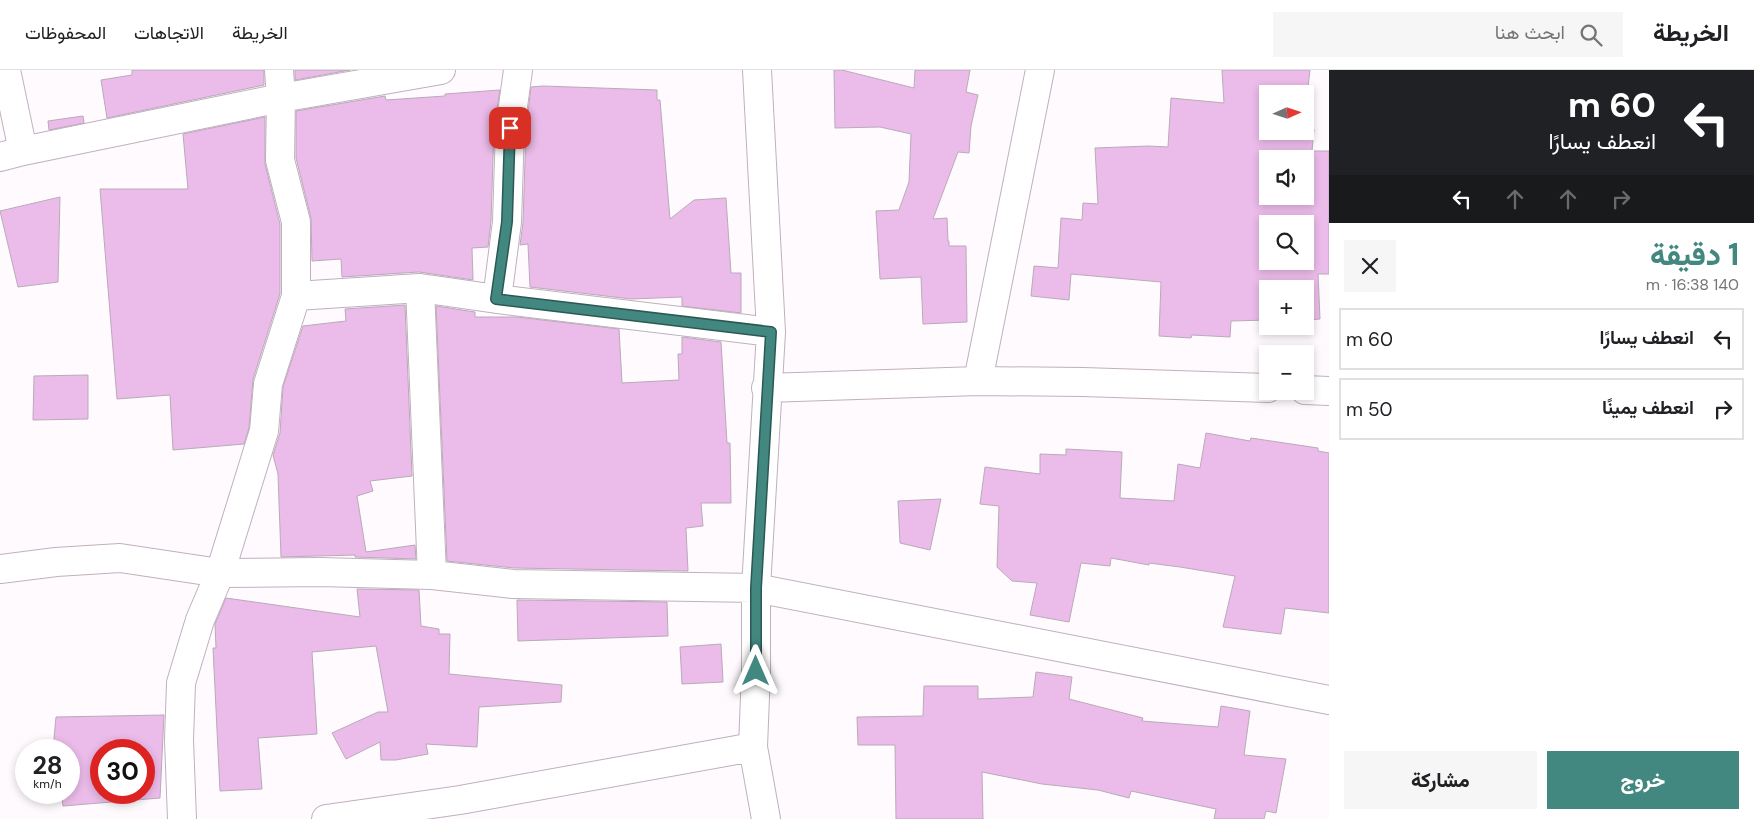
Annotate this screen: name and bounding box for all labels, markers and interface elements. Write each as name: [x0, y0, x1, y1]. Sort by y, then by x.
search box: [1273, 12, 1623, 57]
text: الخريطة: [1653, 17, 1729, 48]
text: ابحث هنا: [1495, 20, 1565, 45]
text: المحفوظات: [25, 21, 106, 45]
text: الاتجاهات: [134, 21, 204, 45]
text: الخريطة: [232, 21, 288, 45]
icon: search: [1577, 21, 1605, 49]
text: 60 m: [1568, 82, 1656, 128]
north arrow: [1259, 85, 1314, 140]
map controls: [1259, 85, 1314, 400]
icon: left: [1674, 90, 1739, 155]
pin: [489, 107, 531, 149]
icon: arrive: [496, 114, 524, 142]
text: انعطف يسارًا: [1549, 127, 1656, 156]
button: sound: [1259, 150, 1314, 205]
icon: left: [1448, 185, 1476, 213]
icon: ahead: [1501, 185, 1529, 213]
icon: ahead: [1554, 185, 1582, 213]
icon: right: [1607, 185, 1635, 213]
button: search: [1259, 215, 1314, 270]
text: 1 دقيقة: [1650, 235, 1739, 274]
button: close: [1344, 240, 1396, 292]
text: 140 m · 16:38: [1646, 274, 1739, 295]
button: +: [1259, 280, 1314, 335]
text: انعطف يسارًا: [1600, 325, 1694, 350]
icon: left: [1709, 325, 1737, 353]
text: 60 m: [1346, 327, 1393, 352]
button: −: [1259, 345, 1314, 400]
text: انعطف يمينًا: [1602, 395, 1694, 420]
icon: right: [1709, 395, 1737, 423]
text: 50 m: [1346, 397, 1393, 422]
position arrow: [729, 644, 781, 696]
speed limit sign: 30: [90, 739, 155, 804]
text: 28: [32, 749, 63, 782]
button: مشاركة: [1344, 751, 1537, 809]
button: خروج: [1547, 751, 1739, 809]
text: km/h: [33, 776, 62, 792]

